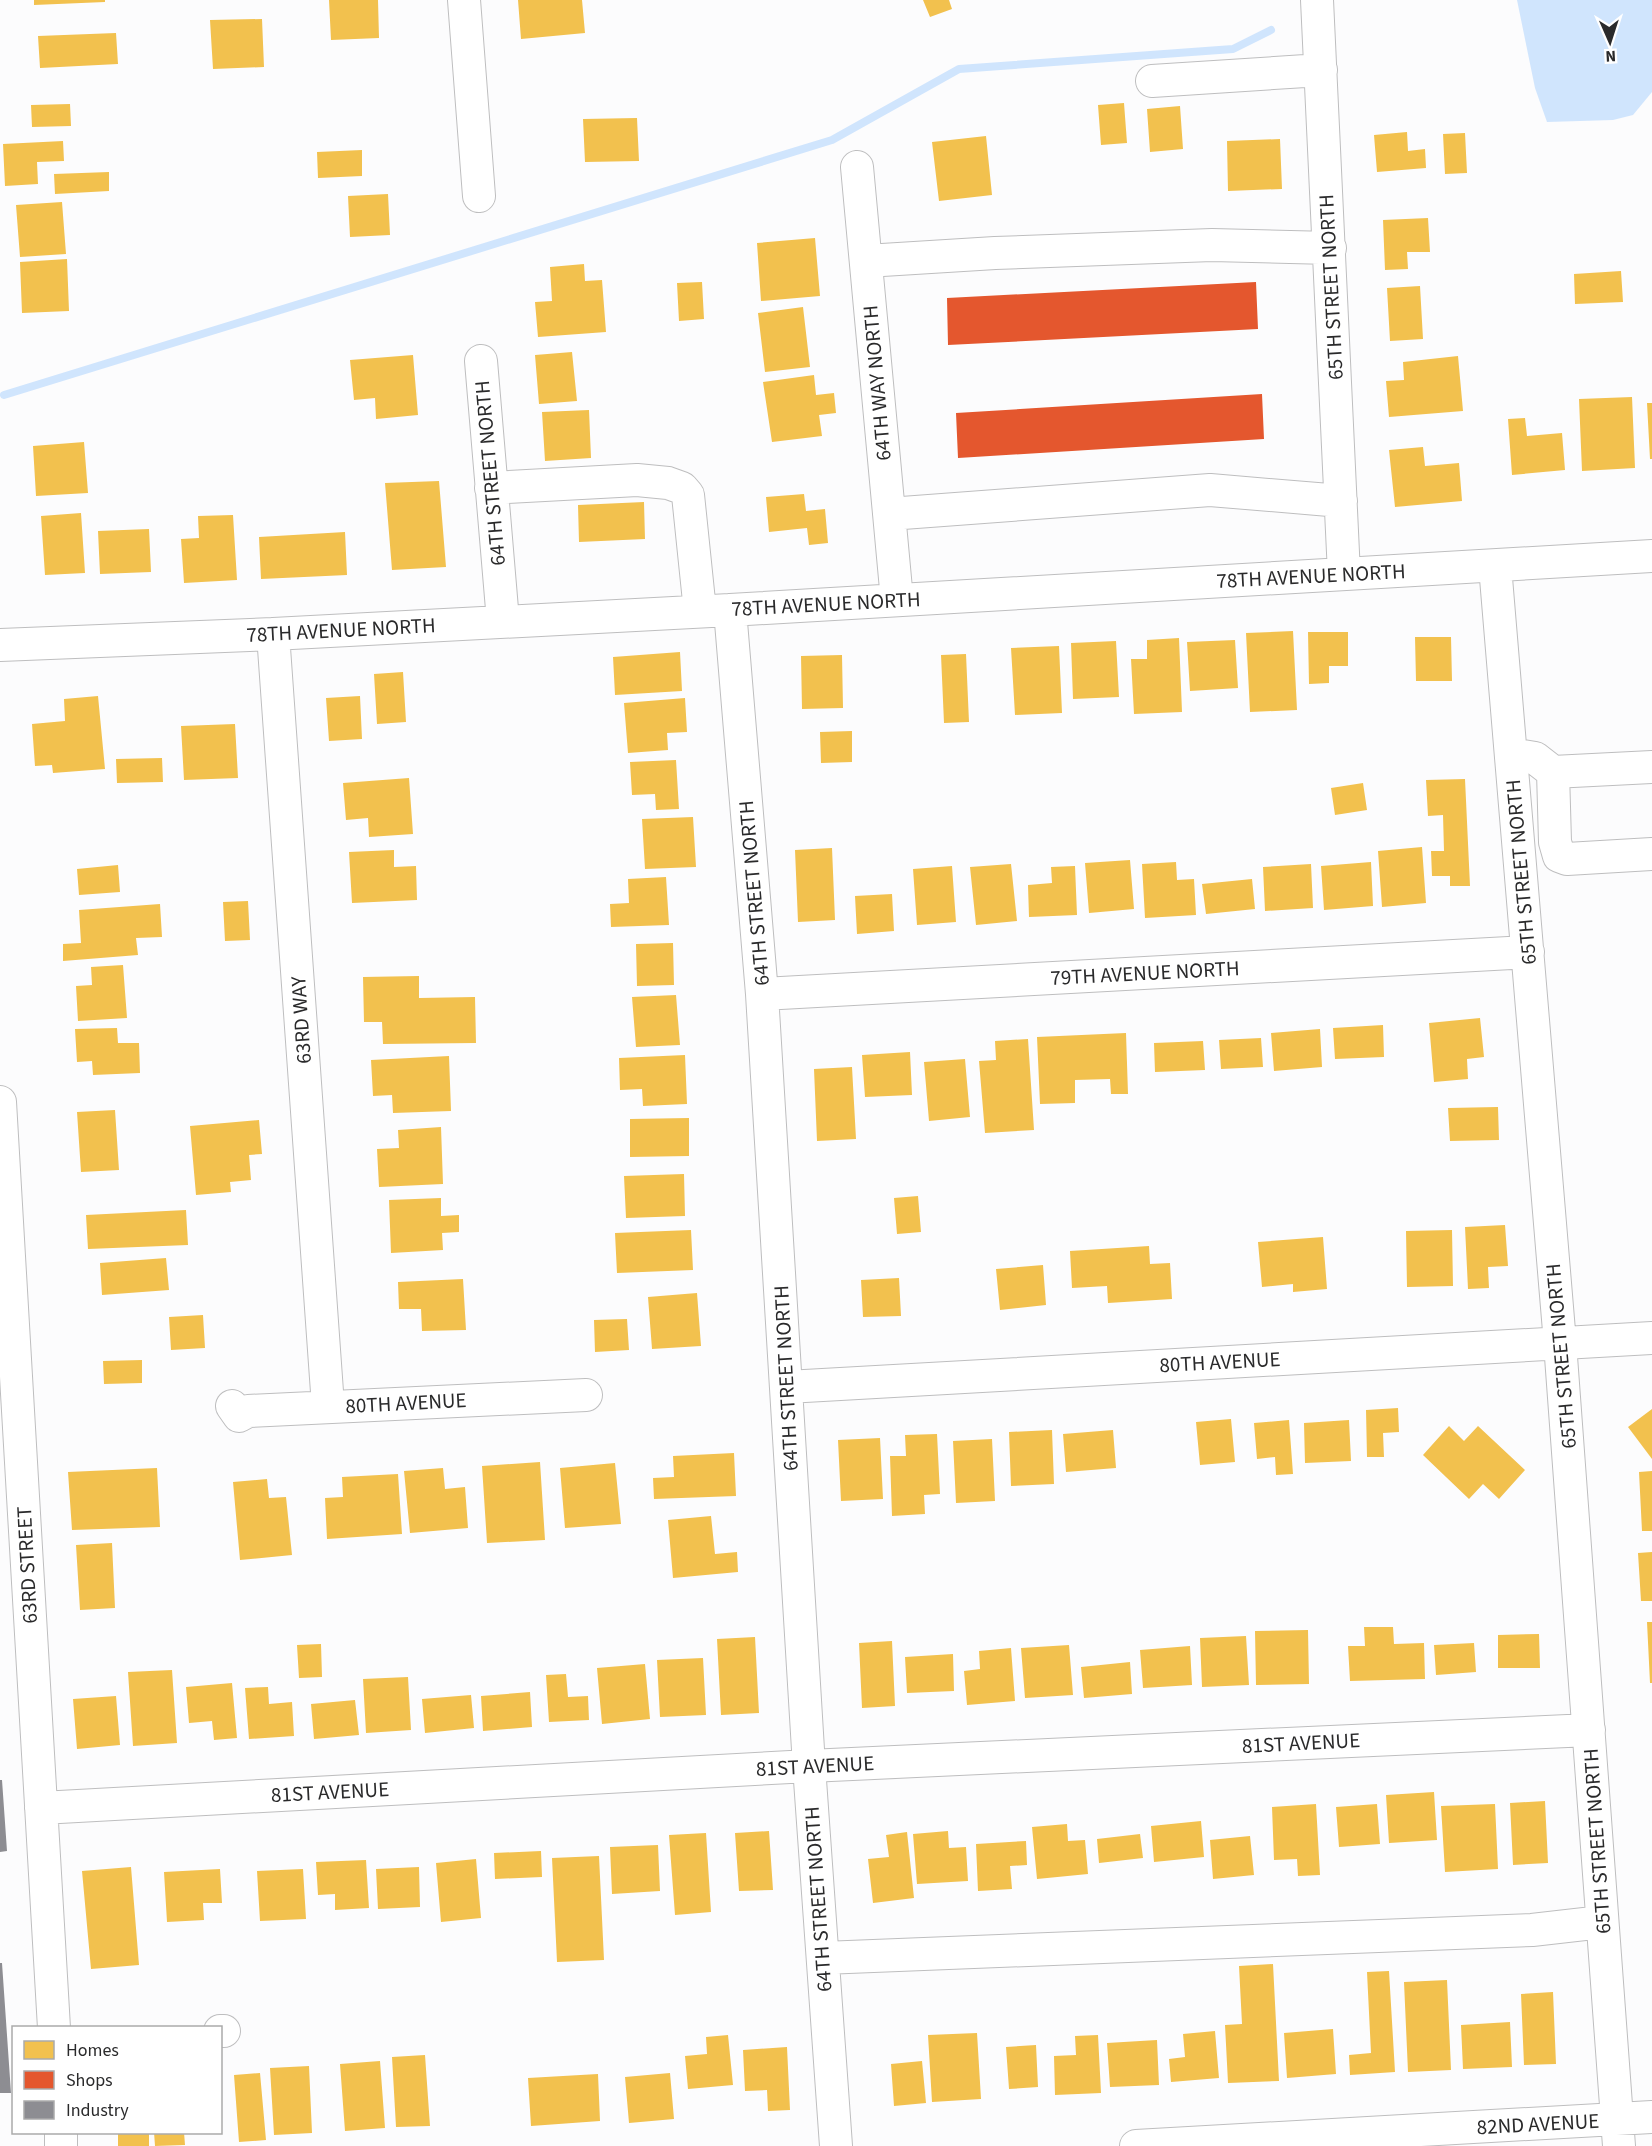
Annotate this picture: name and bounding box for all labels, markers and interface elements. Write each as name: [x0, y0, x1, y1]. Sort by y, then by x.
north arrow: [1580, 12, 1640, 72]
text: N: [1605, 45, 1617, 67]
street label: 65TH STREET NORTH: [1311, 193, 1351, 381]
street label: 64TH WAY NORTH: [855, 304, 899, 462]
street label: 64TH STREET NORTH: [467, 379, 513, 567]
street label: 78TH AVENUE NORTH: [1216, 556, 1406, 596]
street label: 78TH AVENUE NORTH: [731, 584, 921, 624]
street label: 78TH AVENUE NORTH: [246, 610, 436, 650]
street label: 65TH STREET NORTH: [1498, 778, 1544, 966]
street label: 64TH STREET NORTH: [731, 799, 777, 987]
street label: 79TH AVENUE NORTH: [1050, 953, 1240, 993]
street label: 63RD WAY: [283, 974, 319, 1065]
street label: 65TH STREET NORTH: [1538, 1262, 1584, 1450]
street label: 64TH STREET NORTH: [766, 1284, 806, 1472]
street label: 80TH AVENUE: [1159, 1344, 1281, 1380]
street label: 80TH AVENUE: [345, 1385, 467, 1421]
street label: 63RD STREET: [9, 1506, 45, 1624]
street label: 81ST AVENUE: [1241, 1725, 1361, 1761]
street label: 65TH STREET NORTH: [1576, 1747, 1618, 1935]
street label: 81ST AVENUE: [755, 1748, 875, 1784]
street label: 81ST AVENUE: [270, 1774, 390, 1810]
street label: 64TH STREET NORTH: [797, 1805, 839, 1993]
legend: [12, 2026, 222, 2134]
text: Homes: [66, 2038, 119, 2063]
text: Shops: [66, 2068, 113, 2093]
text: Industry: [66, 2098, 129, 2123]
street label: 82ND AVENUE: [1476, 2106, 1600, 2142]

